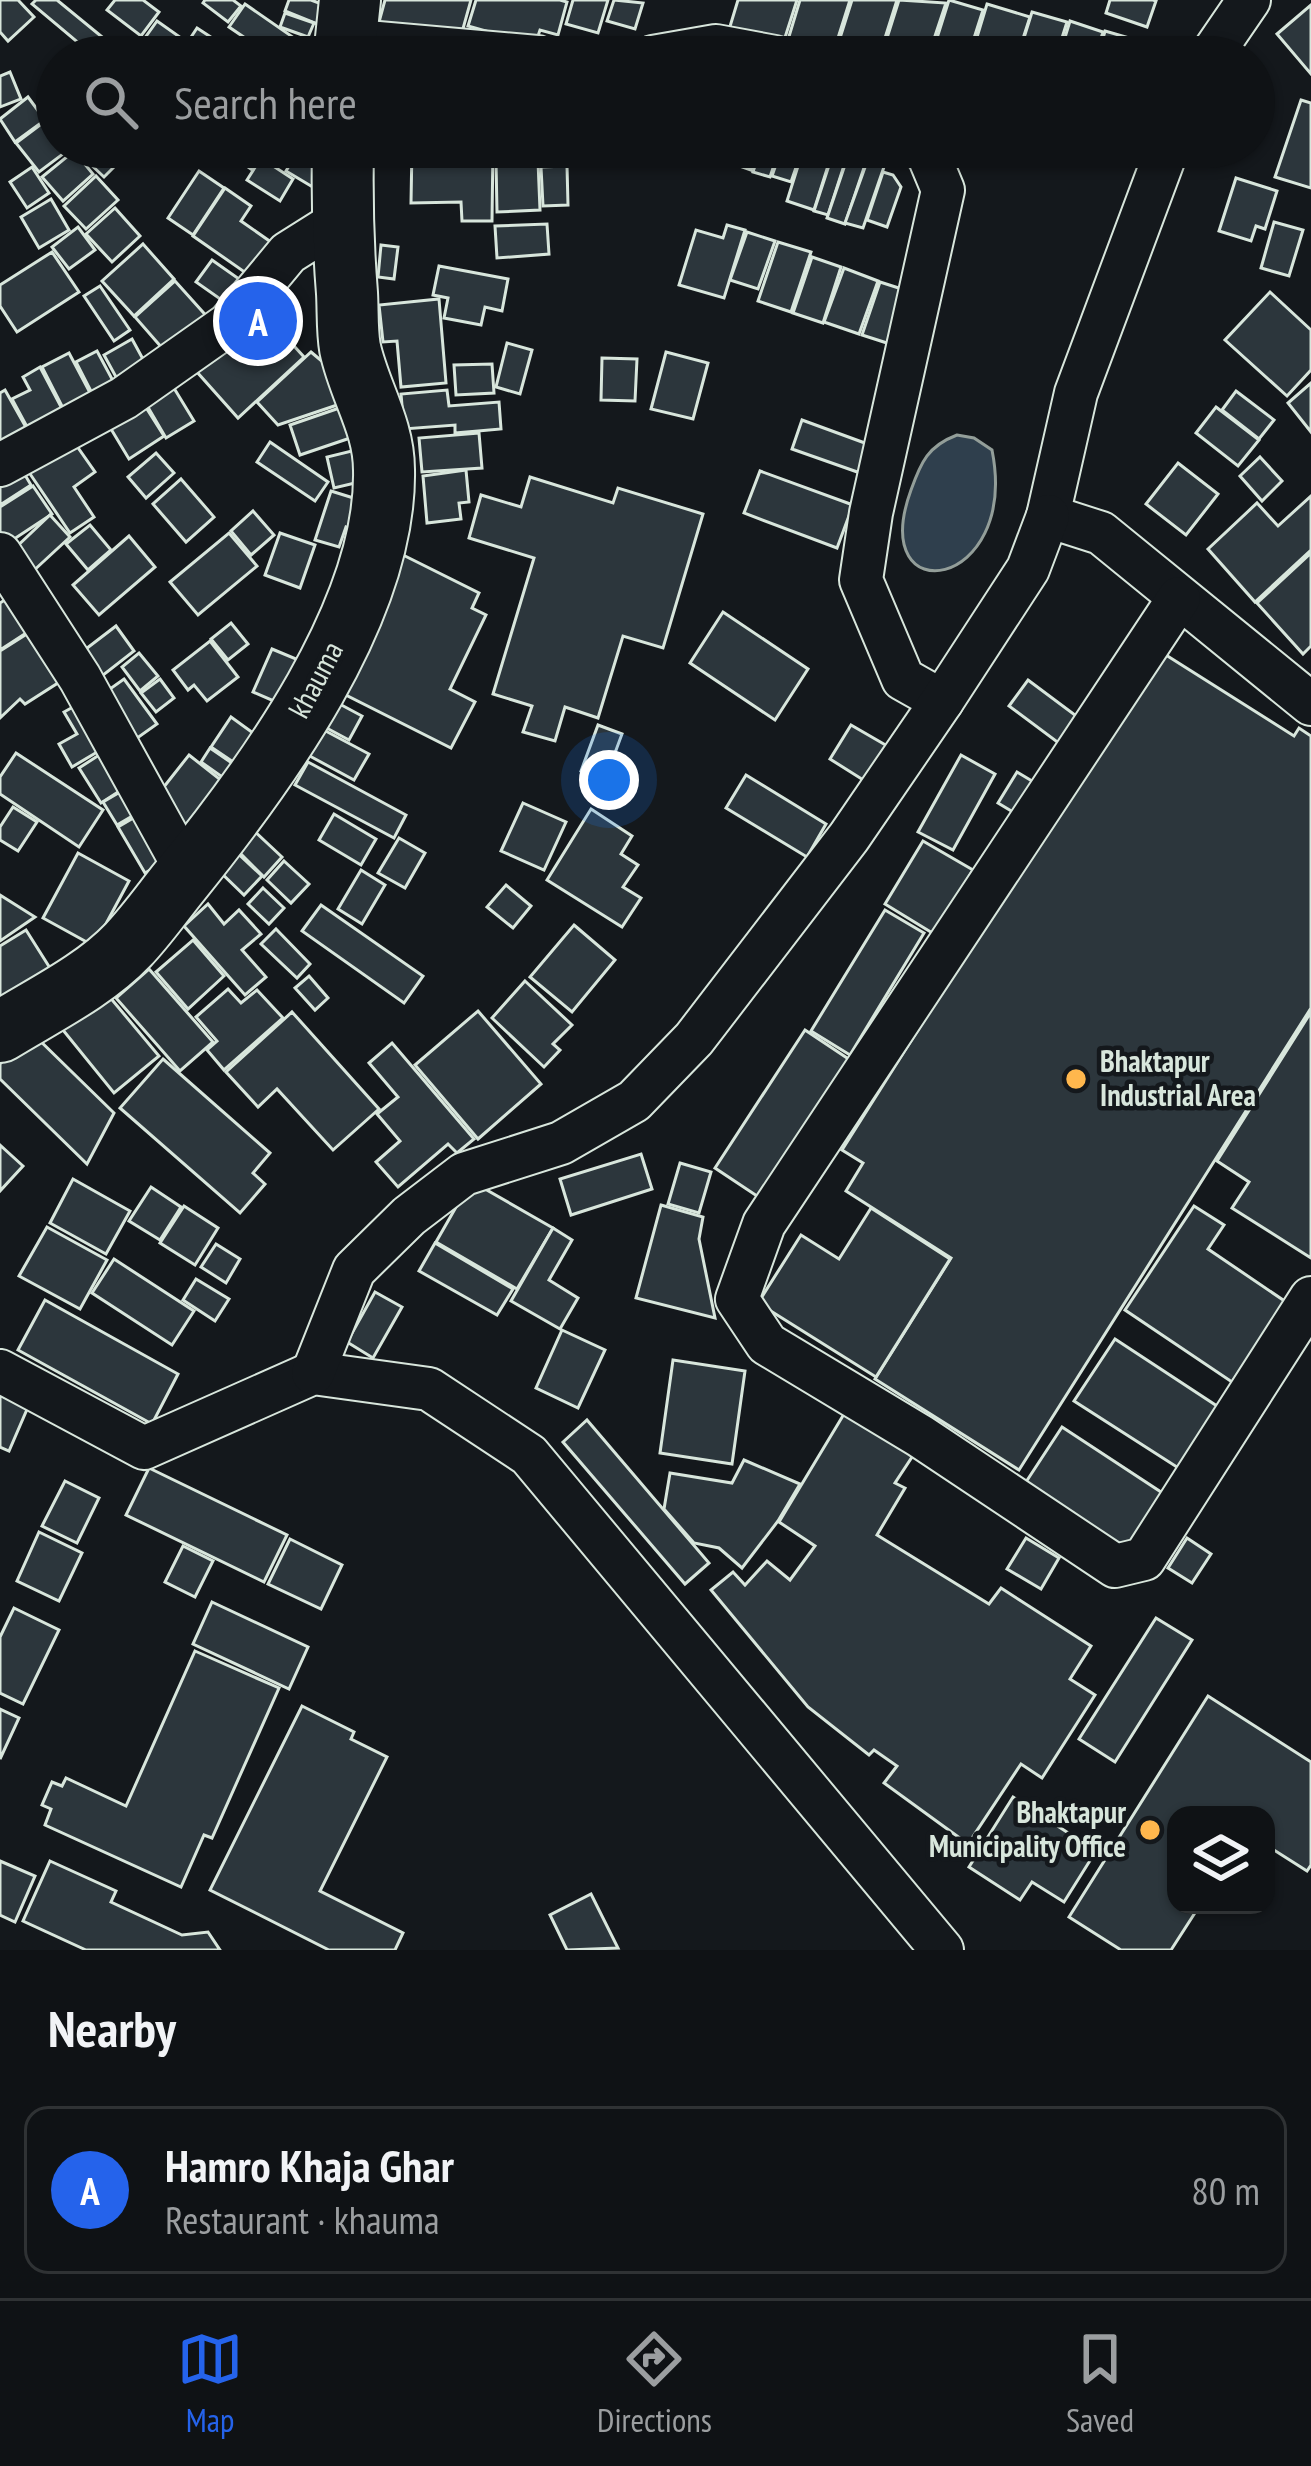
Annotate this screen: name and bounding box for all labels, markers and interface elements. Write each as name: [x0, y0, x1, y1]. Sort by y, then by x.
search box: [36, 36, 1275, 168]
icon: search: [78, 69, 144, 135]
text: Search here: [174, 73, 357, 131]
pin: A: [219, 276, 297, 366]
street label: khauma: [278, 634, 351, 724]
your location: [579, 750, 639, 810]
place label: Bhaktapur Industrial Area: [1100, 1041, 1256, 1114]
marker: Bhaktapur Industrial Area: [1063, 1066, 1089, 1092]
place label: Bhaktapur Municipality Office: [929, 1792, 1126, 1865]
map controls: [1167, 1806, 1275, 1914]
button: layers: [1167, 1806, 1275, 1914]
marker: Bhaktapur Municipality Office: [1137, 1817, 1163, 1843]
text: Nearby: [48, 1995, 176, 2061]
text: Hamro Khaja Ghar: [165, 2136, 454, 2194]
text: A: [80, 2165, 100, 2216]
text: 80 m: [1191, 2165, 1260, 2216]
text: Restaurant · khauma: [165, 2194, 440, 2245]
tab: Map: [177, 2326, 243, 2441]
tab: Directions: [597, 2326, 712, 2441]
tab: Saved: [1066, 2326, 1134, 2441]

